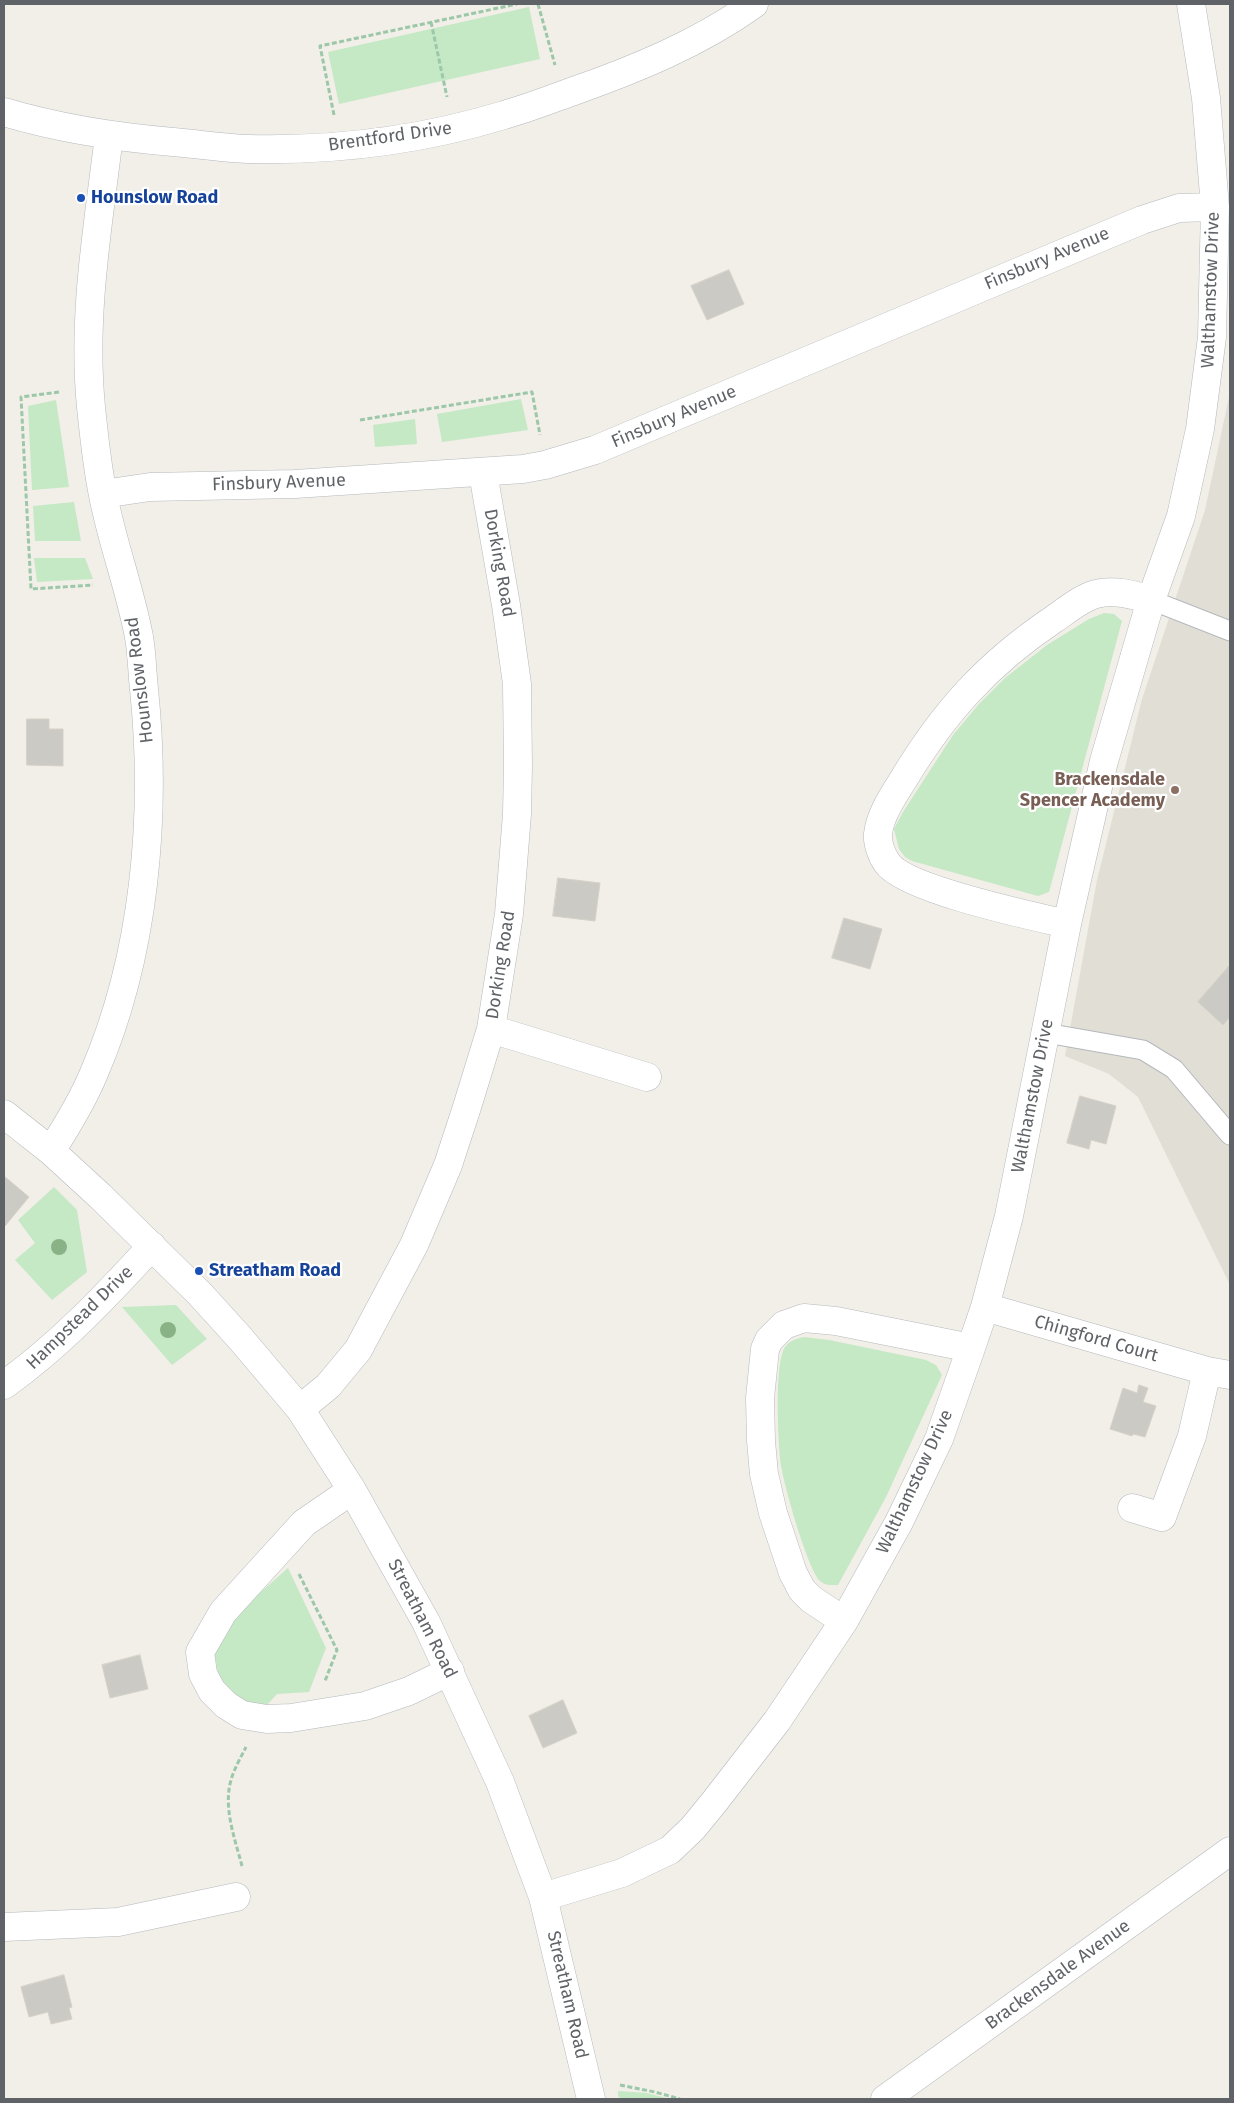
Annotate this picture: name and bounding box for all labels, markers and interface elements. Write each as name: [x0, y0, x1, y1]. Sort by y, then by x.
street label: Brentford Drive: [327, 118, 453, 156]
place label: Hounslow Road: [91, 187, 218, 209]
marker: Hounslow Road: [75, 192, 87, 204]
street label: Walthamstow Drive: [1197, 211, 1225, 369]
street label: Finsbury Avenue: [981, 223, 1113, 295]
street label: Finsbury Avenue: [608, 381, 740, 453]
street label: Finsbury Avenue: [212, 470, 346, 496]
street label: Dorking Road: [479, 507, 519, 619]
street label: Hounslow Road: [122, 616, 158, 744]
place label: Brackensdale Spencer Academy: [1020, 769, 1165, 812]
marker: Brackensdale Spencer Academy: [1169, 784, 1181, 796]
street label: Dorking Road: [482, 909, 520, 1021]
street label: Walthamstow Drive: [1007, 1017, 1059, 1175]
place label: Streatham Road: [209, 1260, 341, 1282]
street label: Hampstead Drive: [22, 1262, 138, 1374]
marker: Streatham Road: [193, 1265, 205, 1277]
street label: Chingford Court: [1032, 1311, 1160, 1367]
street label: Walthamstow Drive: [872, 1407, 958, 1557]
street label: Streatham Road: [383, 1556, 461, 1682]
street label: Brackensdale Avenue: [982, 1915, 1134, 2035]
street label: Streatham Road: [542, 1929, 592, 2061]

